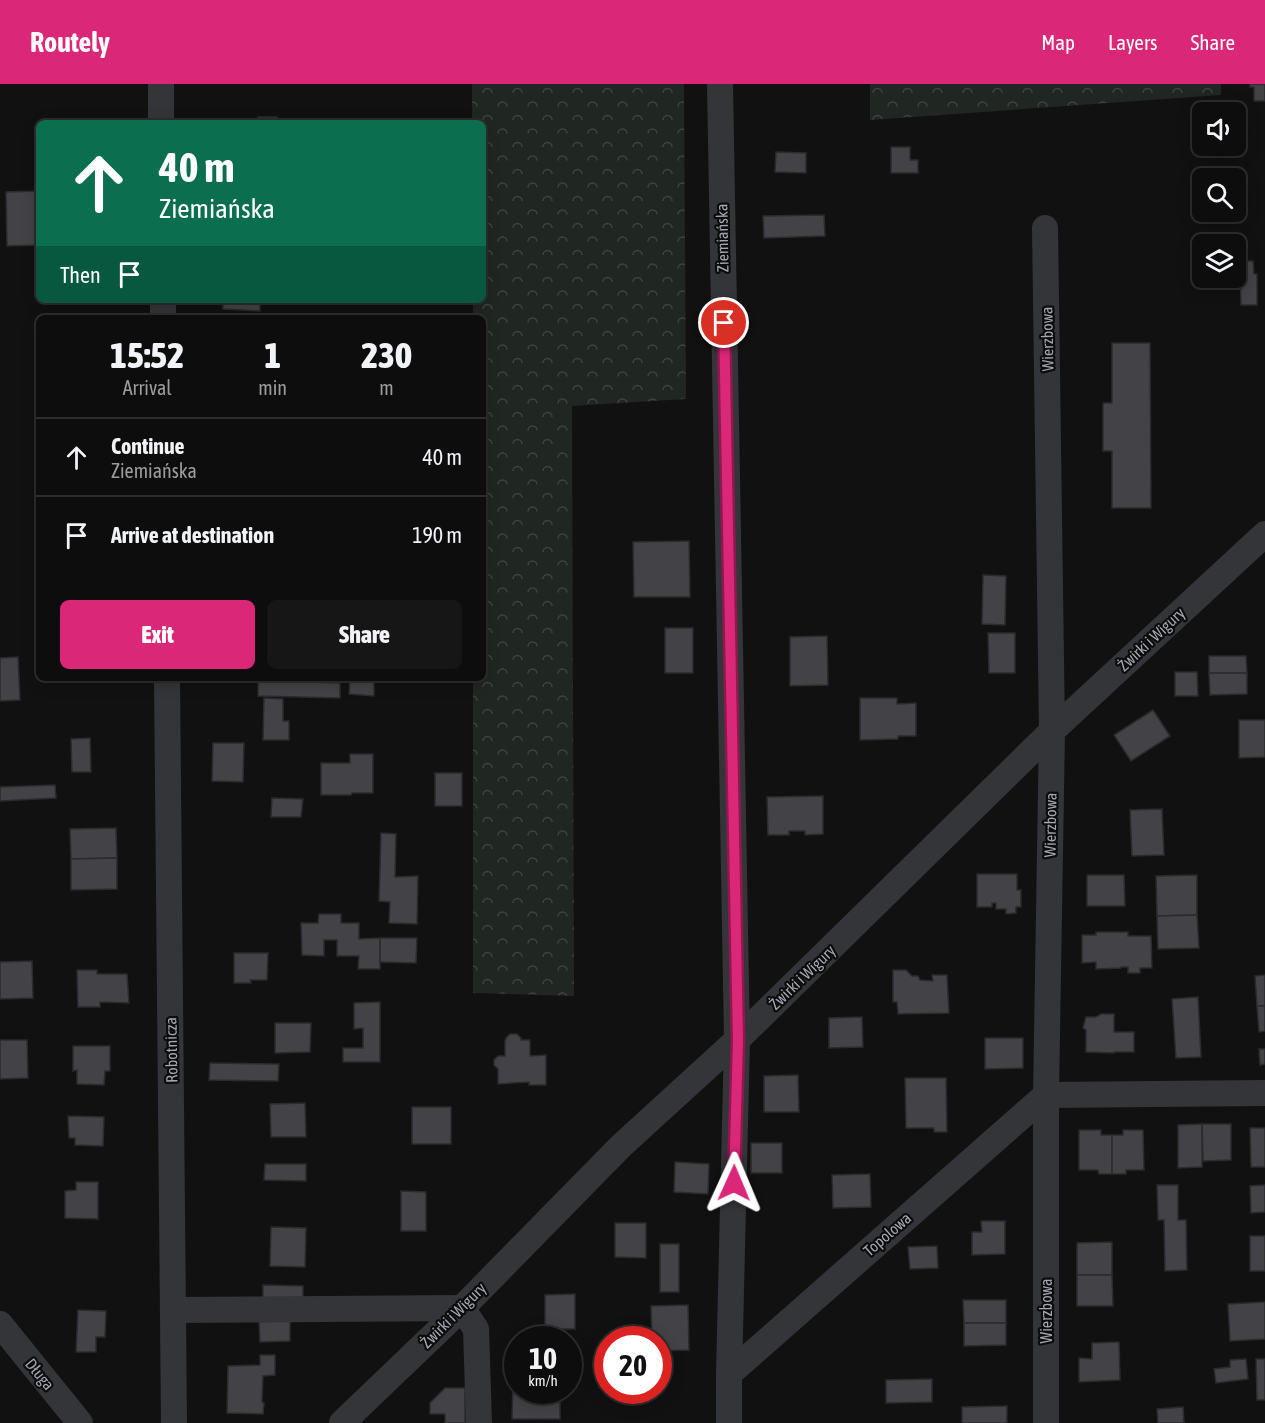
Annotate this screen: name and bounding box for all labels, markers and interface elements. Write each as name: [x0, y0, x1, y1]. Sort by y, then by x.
text: Routely: [30, 26, 110, 58]
text: Map: [1041, 30, 1075, 54]
text: Layers: [1108, 30, 1158, 54]
text: Share: [1191, 30, 1235, 54]
map controls: [1192, 102, 1246, 288]
button: sound: [1192, 102, 1246, 156]
text: 40 m: [159, 143, 234, 191]
icon: ahead: [60, 144, 138, 222]
button: search: [1192, 168, 1246, 222]
text: Ziemiańska: [159, 193, 275, 224]
street label: Ziemiańska: [712, 204, 732, 272]
button: layers: [1192, 234, 1246, 288]
icon: arrive: [113, 258, 146, 291]
text: Then: [60, 262, 101, 288]
pin: [698, 297, 749, 348]
icon: arrive: [707, 306, 740, 339]
street label: Wierzbowa: [1037, 306, 1057, 372]
text: 15:52: [110, 334, 184, 376]
text: 1: [264, 334, 281, 376]
text: 230: [361, 334, 412, 376]
text: Arrival: [123, 376, 172, 399]
text: min: [258, 376, 287, 399]
text: m: [379, 376, 394, 399]
text: Continue: [111, 433, 185, 459]
icon: ahead: [60, 441, 93, 474]
text: 40 m: [422, 444, 462, 470]
text: Ziemiańska: [111, 459, 197, 482]
icon: arrive: [60, 519, 93, 552]
text: Arrive at destination: [111, 522, 274, 548]
text: 190 m: [412, 522, 462, 548]
button: Exit: [60, 600, 255, 669]
button: Share: [267, 600, 462, 669]
street label: Żwirki i Wigury: [1114, 603, 1189, 675]
street label: Wierzbowa: [1040, 792, 1060, 858]
street label: Żwirki i Wigury: [765, 941, 840, 1014]
street label: Robotnicza: [161, 1017, 181, 1083]
position arrow: [702, 1151, 766, 1215]
street label: Topolowa: [860, 1209, 915, 1260]
street label: Żwirki i Wigury: [417, 1278, 490, 1352]
street label: Wierzbowa: [1037, 1279, 1055, 1343]
speed limit sign: 20: [594, 1326, 672, 1404]
text: 10: [529, 1341, 557, 1375]
street label: Długa: [21, 1355, 58, 1394]
text: km/h: [528, 1372, 558, 1389]

